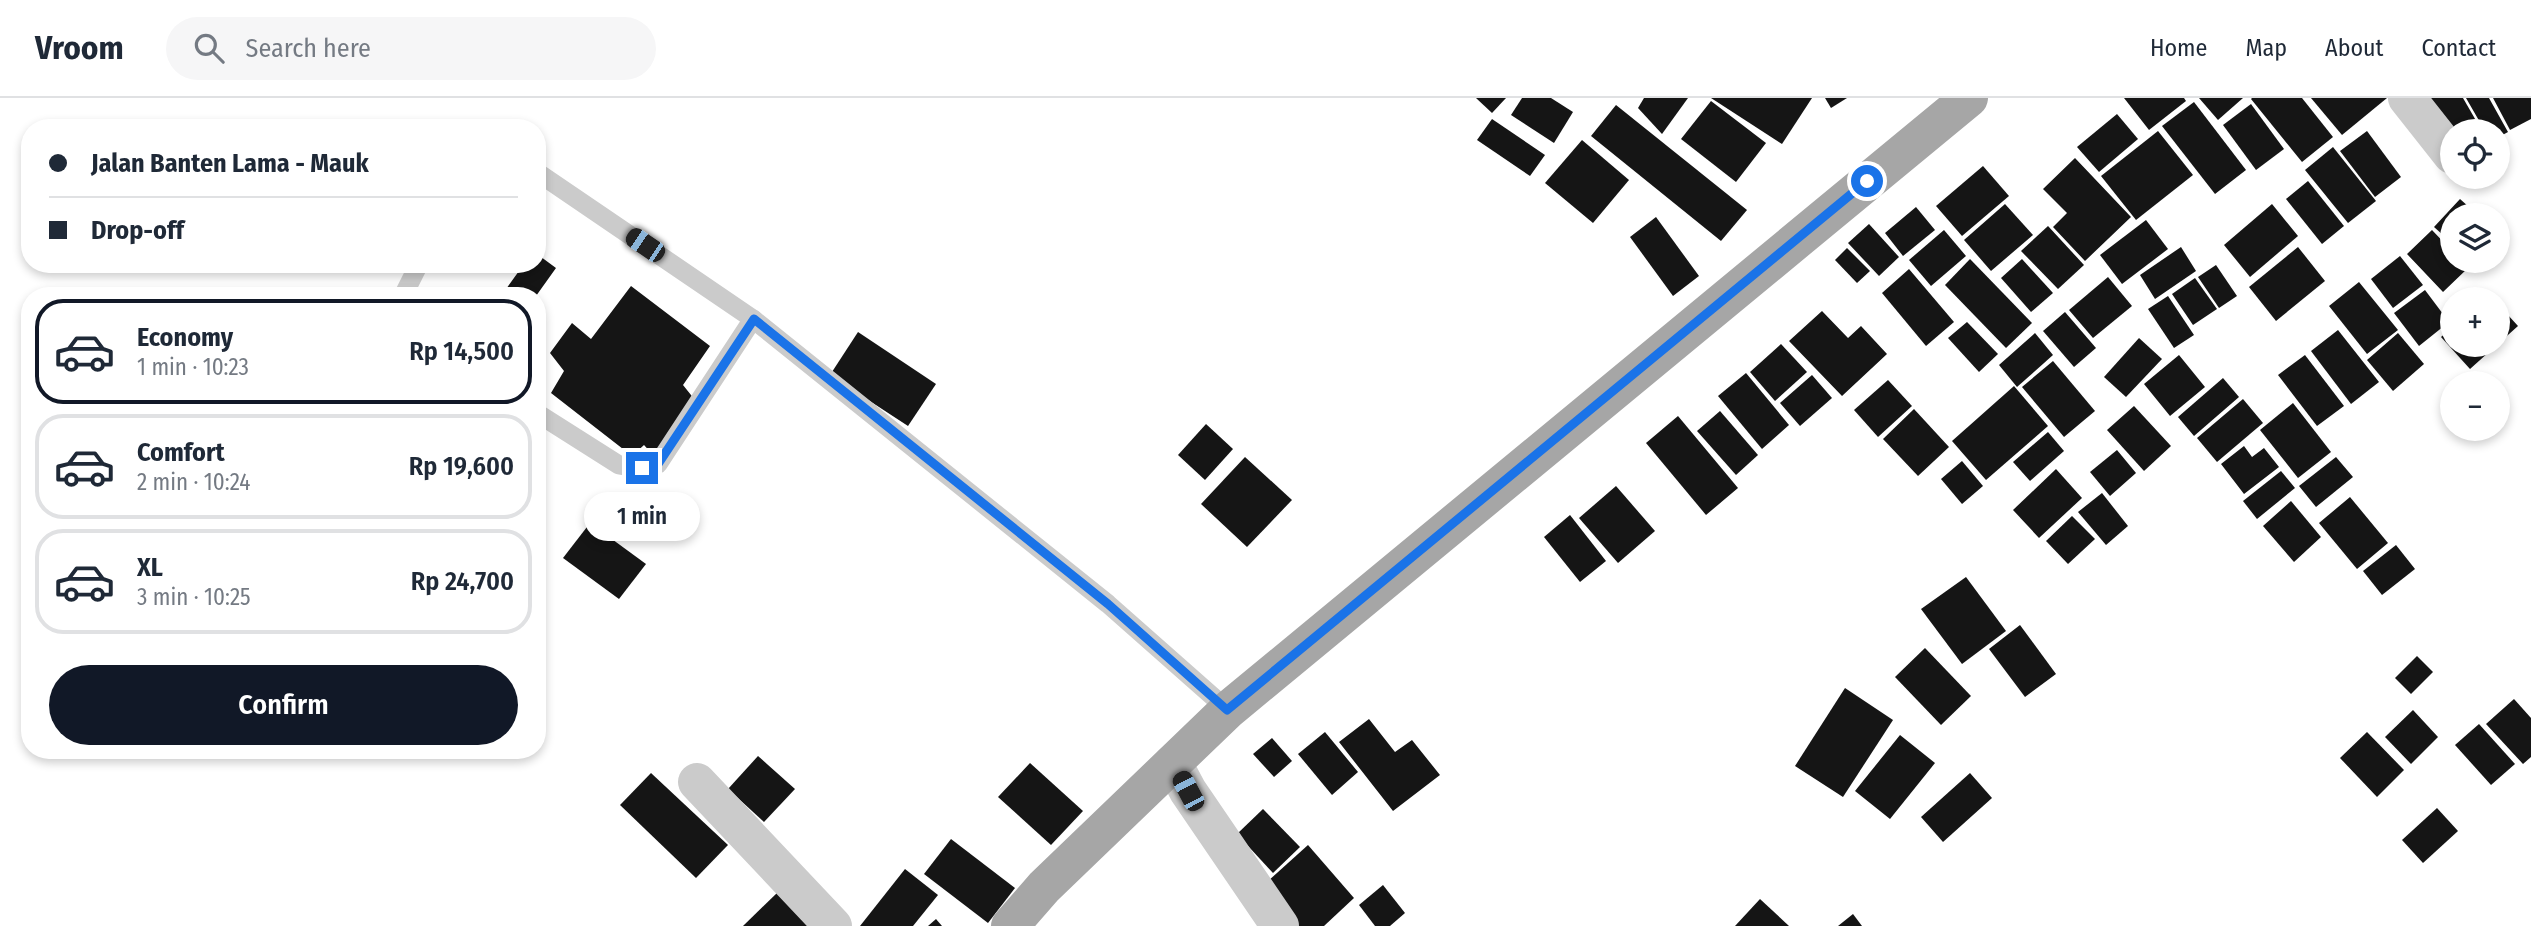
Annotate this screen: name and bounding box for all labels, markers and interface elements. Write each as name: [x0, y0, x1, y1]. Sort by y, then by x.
search box: [166, 17, 656, 80]
text: Vroom: [35, 28, 124, 68]
icon: search: [190, 29, 228, 67]
text: Search here: [246, 33, 371, 64]
text: Home: [2150, 34, 2207, 62]
text: Map: [2245, 34, 2287, 62]
text: About: [2325, 34, 2383, 62]
text: Contact: [2421, 34, 2496, 62]
map controls: [2440, 119, 2510, 441]
button: locate: [2440, 119, 2510, 189]
text: Jalan Banten Lama - Mauk: [91, 148, 369, 179]
route start: [1851, 165, 1883, 197]
button: layers: [2440, 203, 2510, 273]
text: Drop-off: [91, 215, 184, 246]
car: [622, 225, 669, 265]
button: +: [2440, 287, 2510, 357]
icon: car: [53, 320, 116, 383]
text: Economy: [137, 322, 233, 353]
text: Rp 14,500: [409, 336, 514, 367]
text: 1 min · 10:23: [137, 353, 249, 381]
button: −: [2440, 371, 2510, 441]
icon: car: [53, 435, 116, 498]
text: Comfort: [137, 437, 225, 468]
text: Rp 19,600: [409, 451, 514, 482]
route end: [626, 452, 658, 484]
text: 2 min · 10:24: [137, 468, 250, 496]
callout: 1 min: [584, 492, 700, 542]
text: 1 min: [617, 502, 667, 530]
icon: car: [53, 550, 116, 613]
text: XL: [137, 552, 163, 583]
text: Rp 24,700: [411, 566, 514, 597]
text: 3 min · 10:25: [137, 583, 251, 611]
button: Confirm: [49, 665, 518, 745]
car: [1169, 768, 1208, 814]

